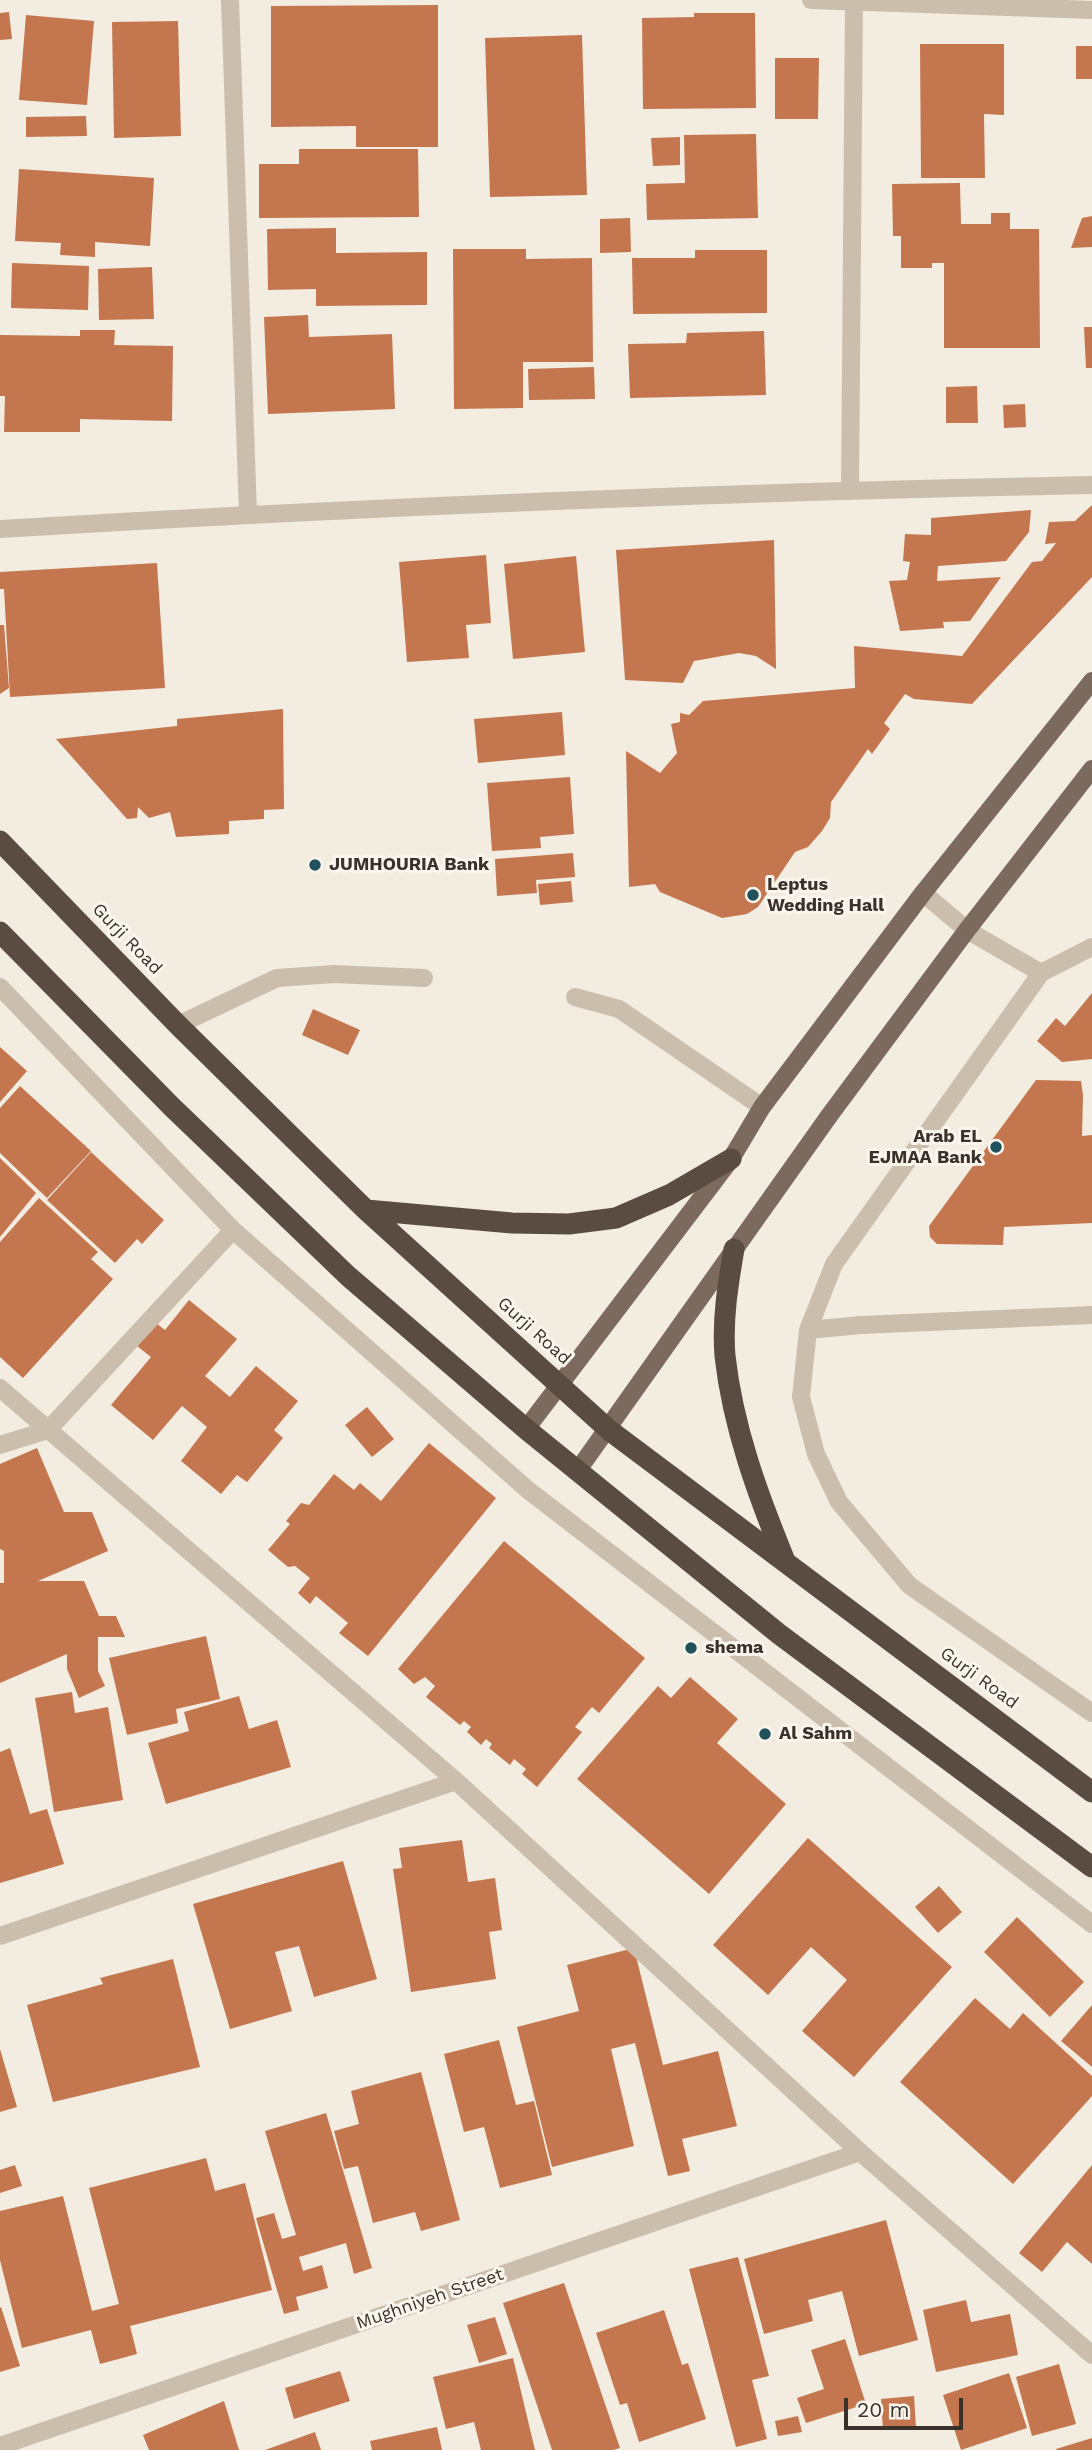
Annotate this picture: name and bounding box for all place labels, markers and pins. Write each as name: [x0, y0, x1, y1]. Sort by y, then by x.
place label: JUMHOURIA Bank: [329, 854, 489, 876]
marker: JUMHOURIA Bank: [307, 857, 323, 873]
place label: Leptus Wedding Hall: [767, 874, 884, 917]
marker: Leptus Wedding Hall: [745, 887, 761, 903]
place label: Arab EL EJMAA Bank: [869, 1126, 982, 1168]
marker: Arab EL EJMAA Bank: [988, 1139, 1004, 1155]
place label: shema: [705, 1637, 764, 1659]
marker: shema: [683, 1640, 699, 1656]
place label: Al Sahm: [779, 1723, 852, 1745]
marker: Al Sahm: [757, 1726, 773, 1742]

